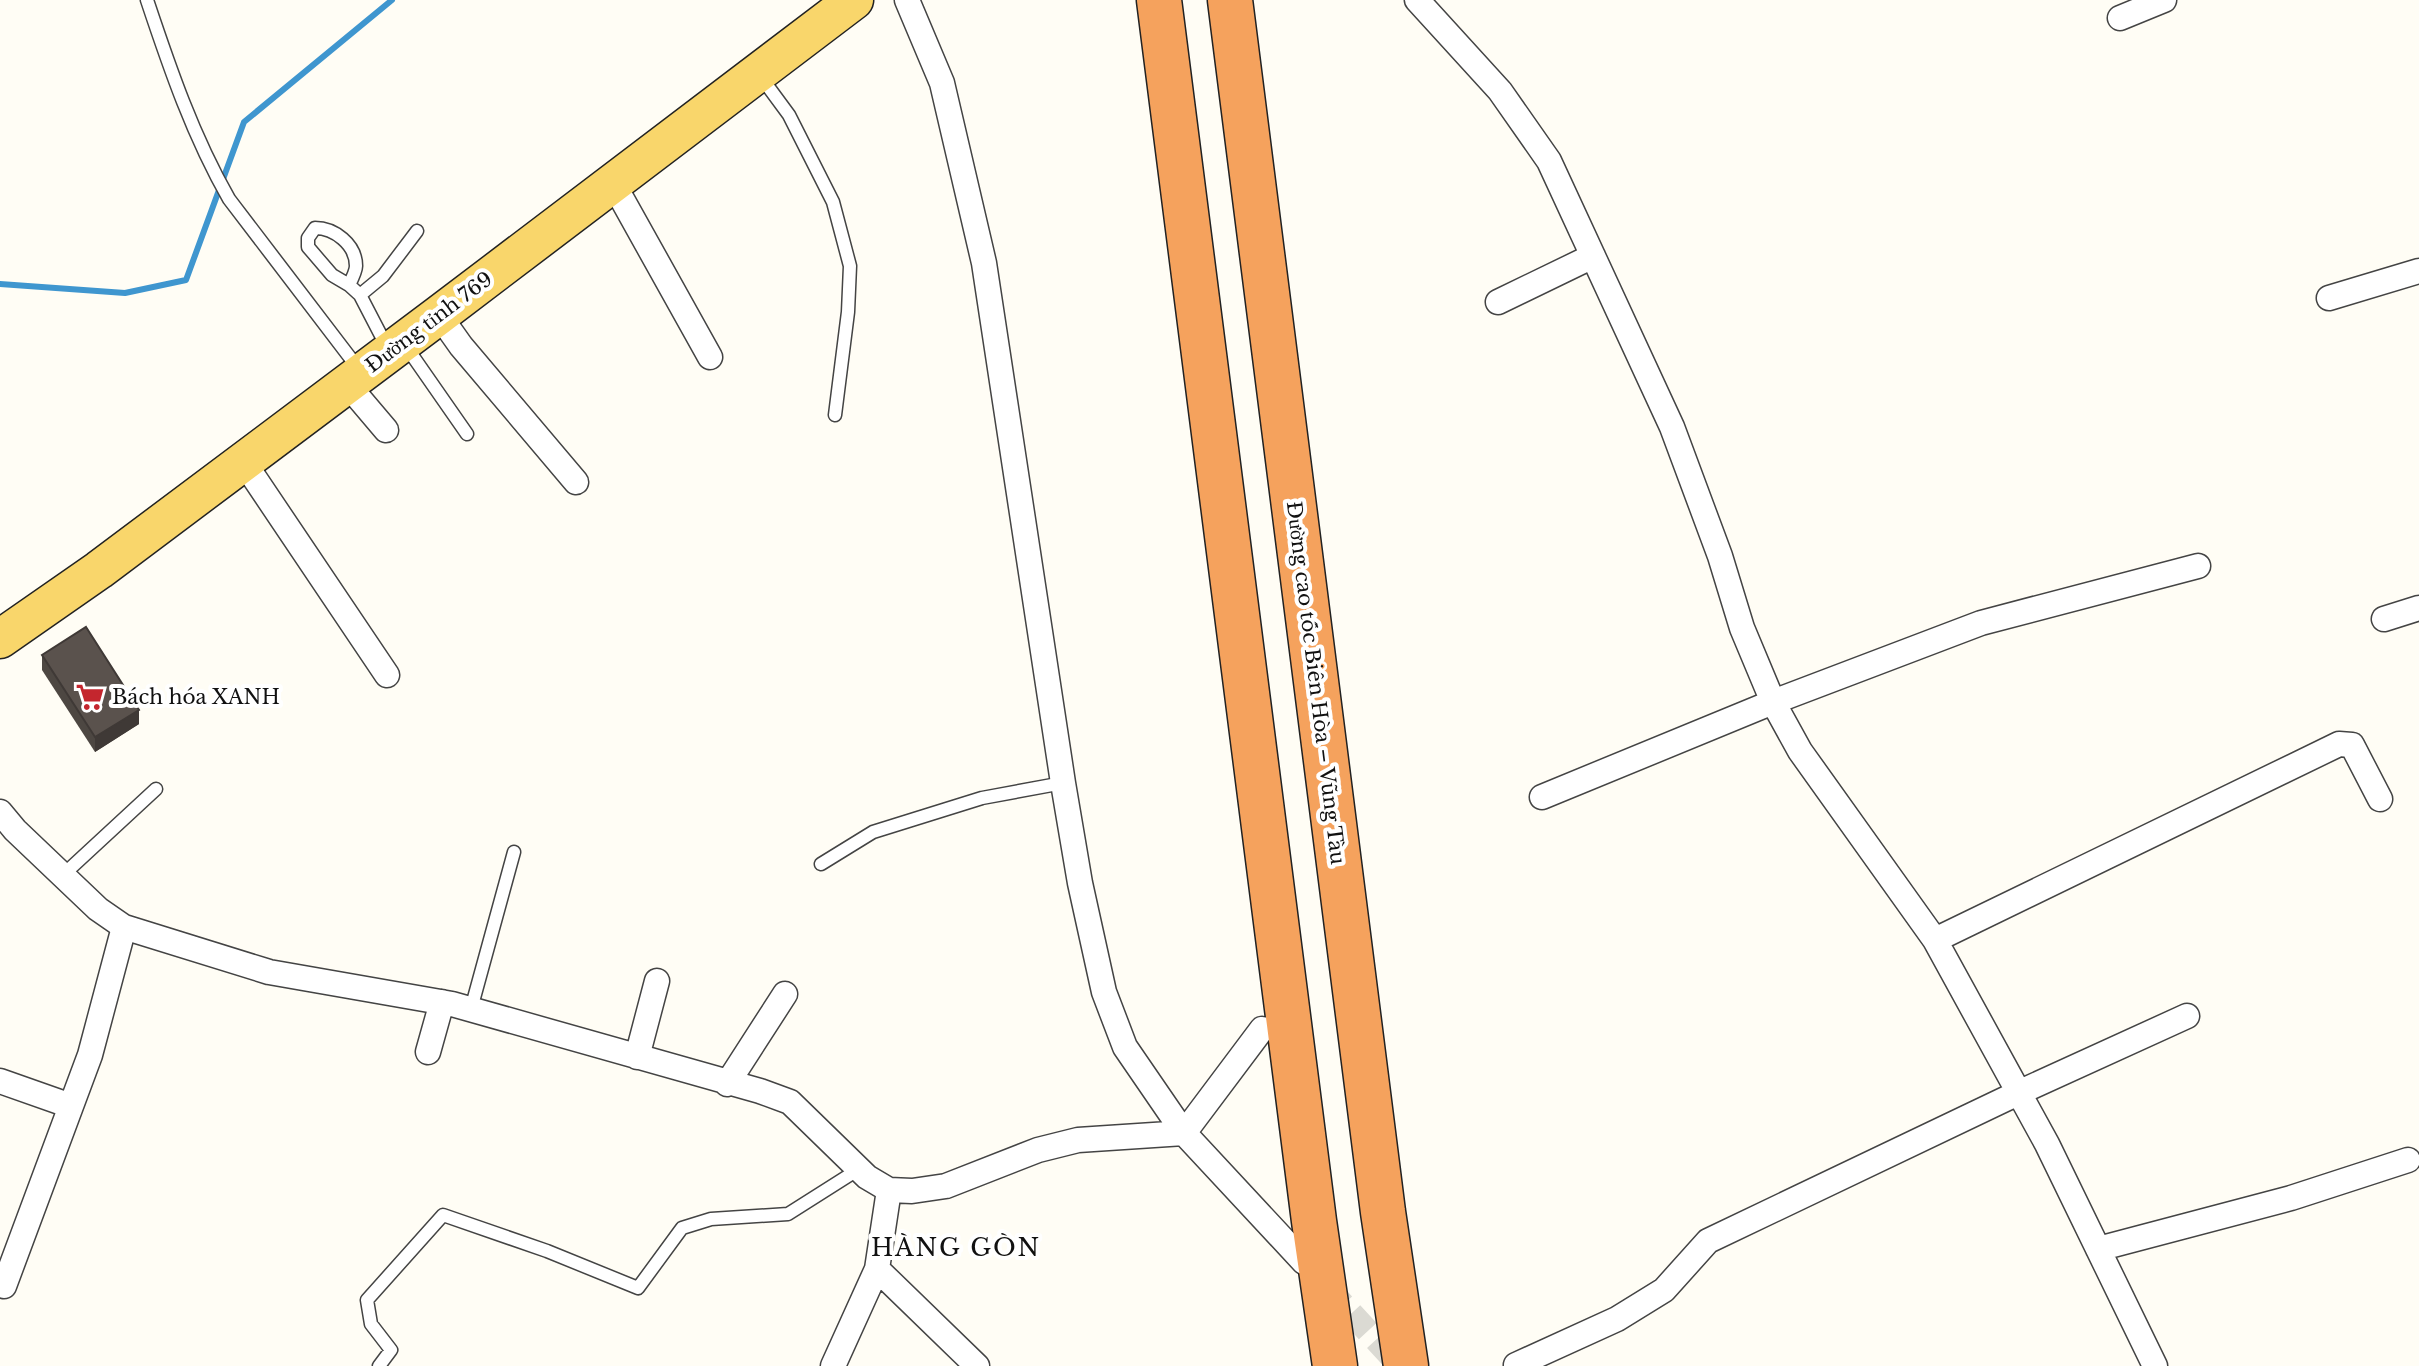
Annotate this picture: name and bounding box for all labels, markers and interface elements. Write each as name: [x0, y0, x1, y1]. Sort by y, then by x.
street label: Đường tỉnh 769: [361, 267, 497, 377]
street label: Đường cao tốc Biên Hòa – Vũng Tàu: [1282, 500, 1350, 866]
supermarket icon: Bách hóa XANH: [75, 682, 105, 712]
place label: Bách hóa XANH: [112, 685, 280, 709]
district label: HÀNG GÒN: [871, 1233, 1041, 1262]

